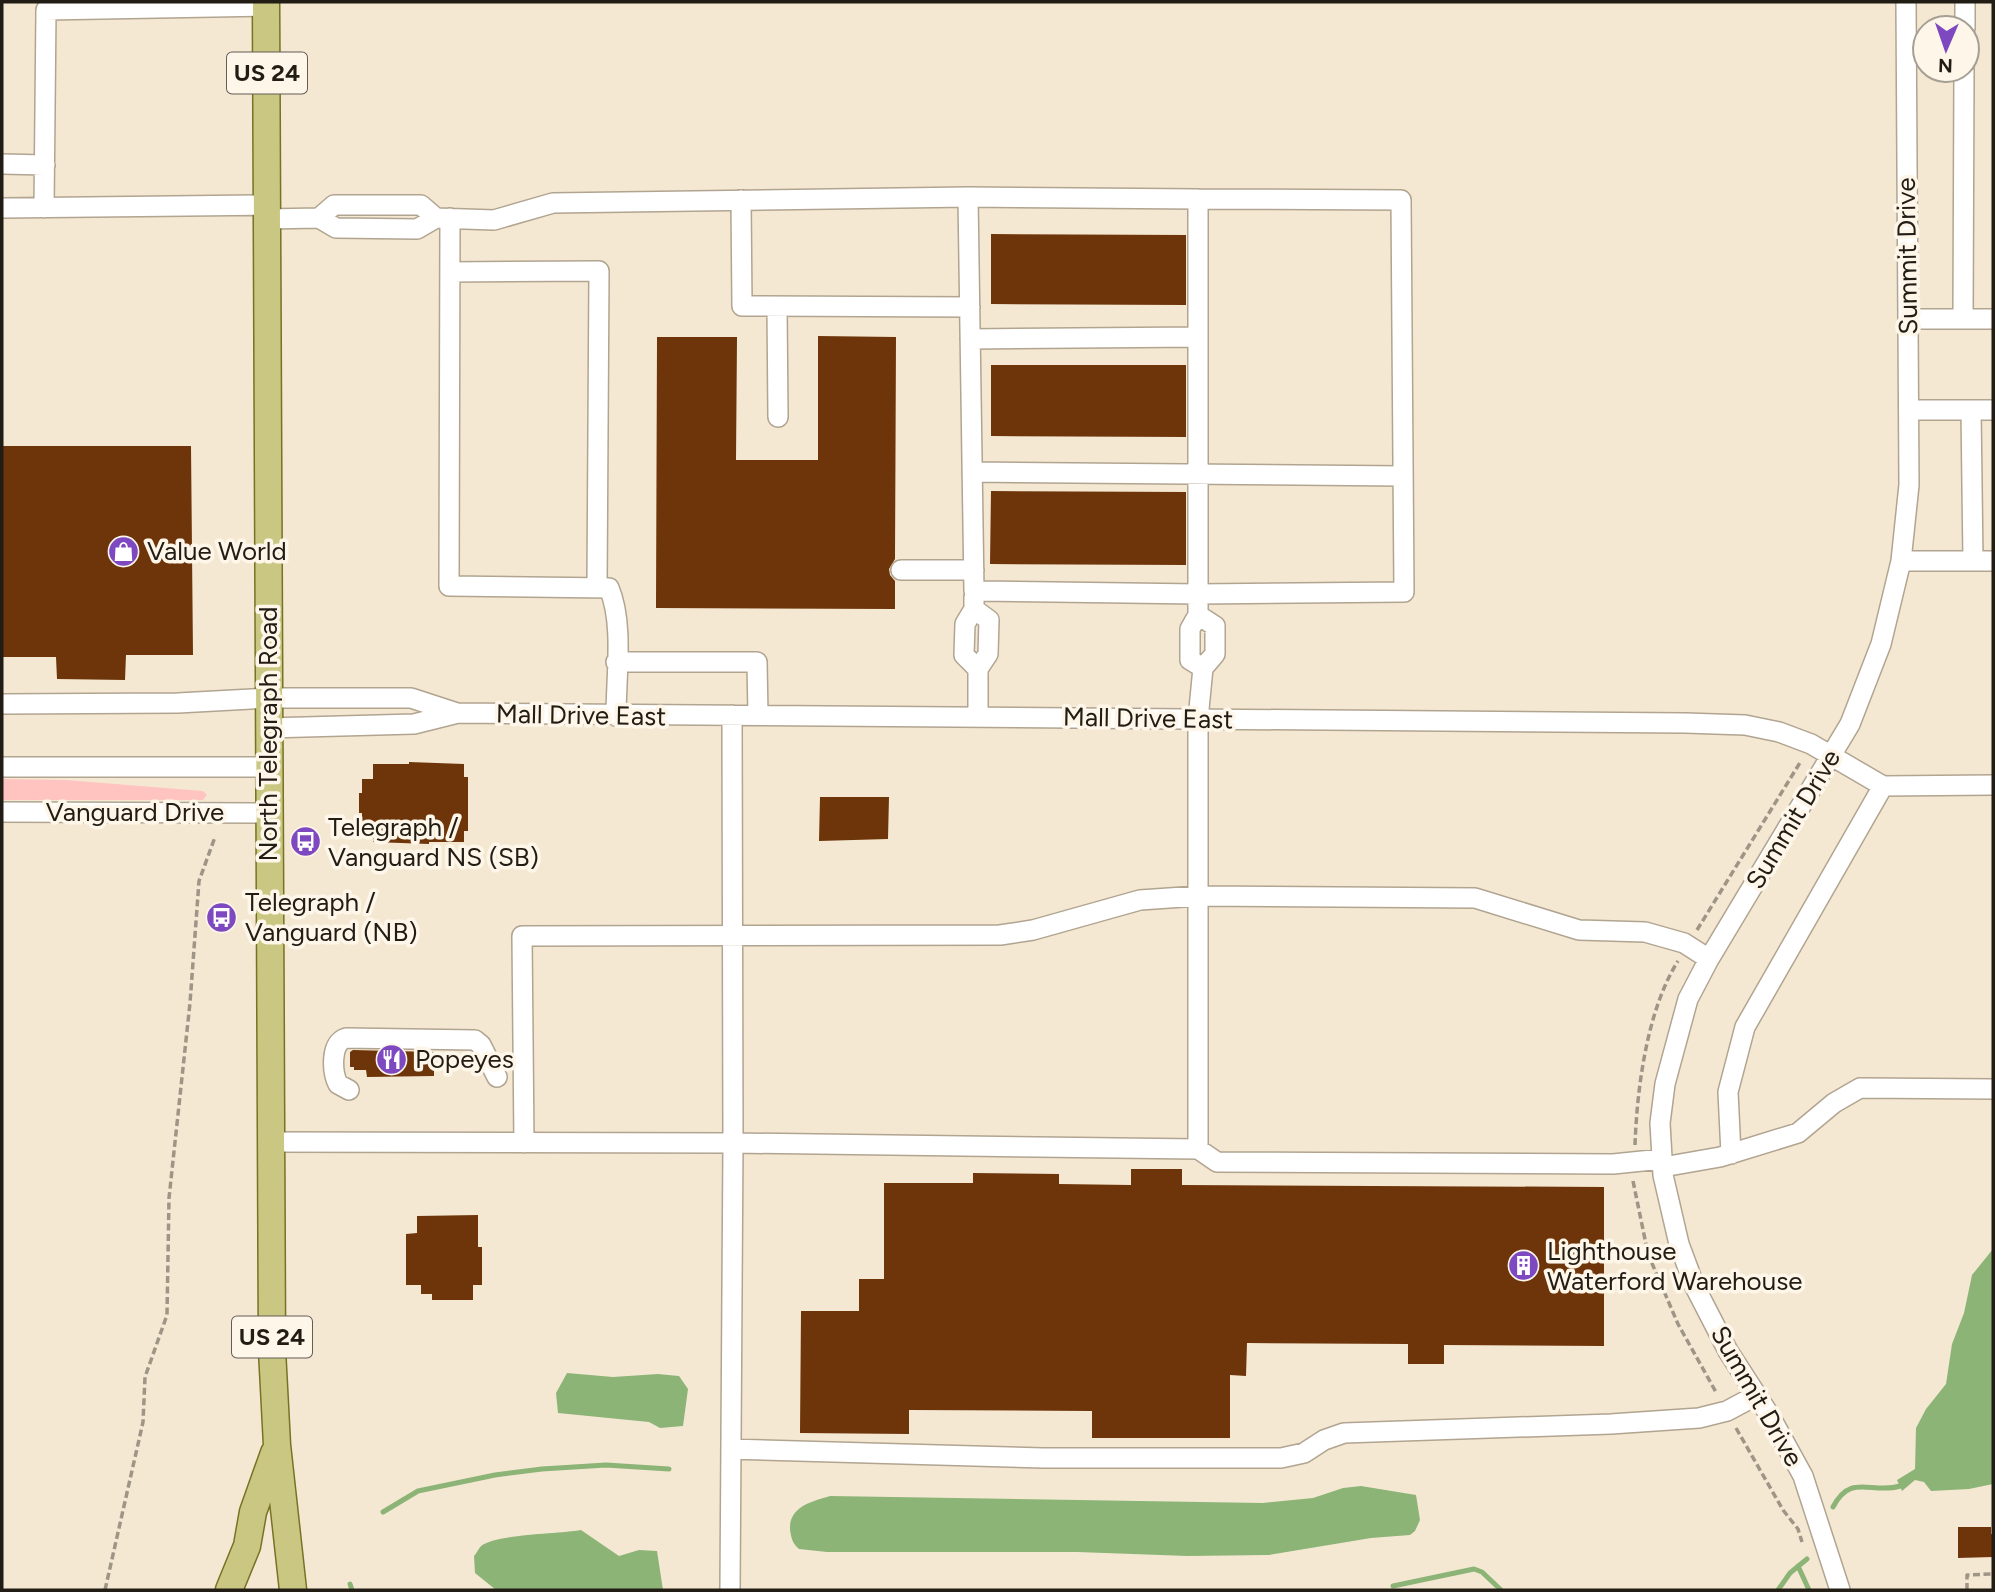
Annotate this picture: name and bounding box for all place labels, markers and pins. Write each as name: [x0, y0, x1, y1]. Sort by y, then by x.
shop icon: Value World: [107, 534, 141, 568]
place label: Value World: [147, 535, 287, 567]
place label: Telegraph / Vanguard NS (SB): [328, 811, 539, 873]
bus stop icon: Telegraph / Vanguard NS (SB): [288, 825, 322, 859]
place label: Telegraph / Vanguard (NB): [245, 886, 418, 948]
bus stop icon: Telegraph / Vanguard (NB): [205, 900, 239, 934]
restaurant icon: Popeyes: [375, 1042, 409, 1076]
place label: Popeyes: [415, 1043, 514, 1075]
place label: Lighthouse Waterford Warehouse: [1547, 1235, 1803, 1297]
building icon: Lighthouse Waterford Warehouse: [1507, 1249, 1541, 1283]

